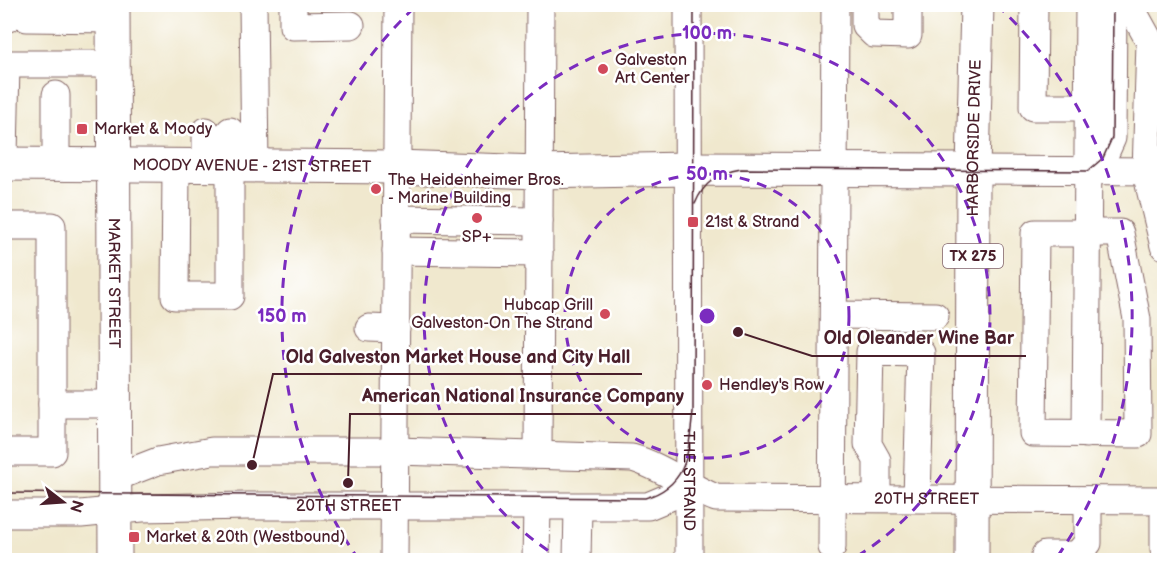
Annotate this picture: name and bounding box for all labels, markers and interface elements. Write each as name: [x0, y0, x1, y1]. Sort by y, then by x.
text: 100 m: [682, 23, 732, 44]
place label: Galveston Art Center: [615, 51, 690, 88]
street label: HARBORSIDE DRIVE: [963, 59, 985, 217]
marker: Galveston Art Center: [596, 62, 610, 76]
place label: Market & Moody: [94, 120, 213, 139]
marker: Market & Moody: [75, 122, 89, 136]
street label: MOODY AVENUE - 21ST STREET: [133, 155, 372, 176]
text: 50 m: [686, 164, 728, 185]
place label: The Heidenheimer Bros. - Marine Building: [388, 171, 564, 208]
marker: The Heidenheimer Bros. - Marine Building: [369, 182, 383, 196]
marker: SP+: [470, 211, 484, 225]
place label: 21st & Strand: [705, 213, 799, 232]
marker: 21st & Strand: [686, 215, 700, 229]
street label: MARKET STREET: [104, 218, 124, 349]
place label: SP+: [462, 228, 492, 247]
road number: TX 275: [943, 244, 1003, 268]
place label: Hubcap Grill Galveston-On The Strand: [411, 296, 593, 333]
text: 150 m: [257, 306, 307, 327]
centre of rings: [697, 306, 717, 326]
marker: Hubcap Grill Galveston-On The Strand: [598, 307, 612, 321]
callout: Old Oleander Wine Bar: [812, 320, 1026, 356]
text: Old Oleander Wine Bar: [824, 328, 1015, 349]
callout: Old Galveston Market House and City Hall: [273, 338, 642, 374]
text: Old Galveston Market House and City Hall: [286, 347, 630, 368]
place label: Hendley's Row: [719, 376, 825, 395]
callout: American National Insurance Company: [350, 378, 696, 414]
marker: Hendley's Row: [700, 378, 714, 392]
text: American National Insurance Company: [361, 386, 685, 407]
street label: THE STRAND: [679, 431, 698, 531]
north arrow: [33, 472, 93, 532]
street label: 20TH STREET: [874, 489, 980, 509]
text: N: [65, 497, 87, 514]
street label: 20TH STREET: [296, 497, 402, 516]
place label: Market & 20th (Westbound): [146, 528, 346, 547]
marker: Market & 20th (Westbound): [127, 530, 141, 544]

